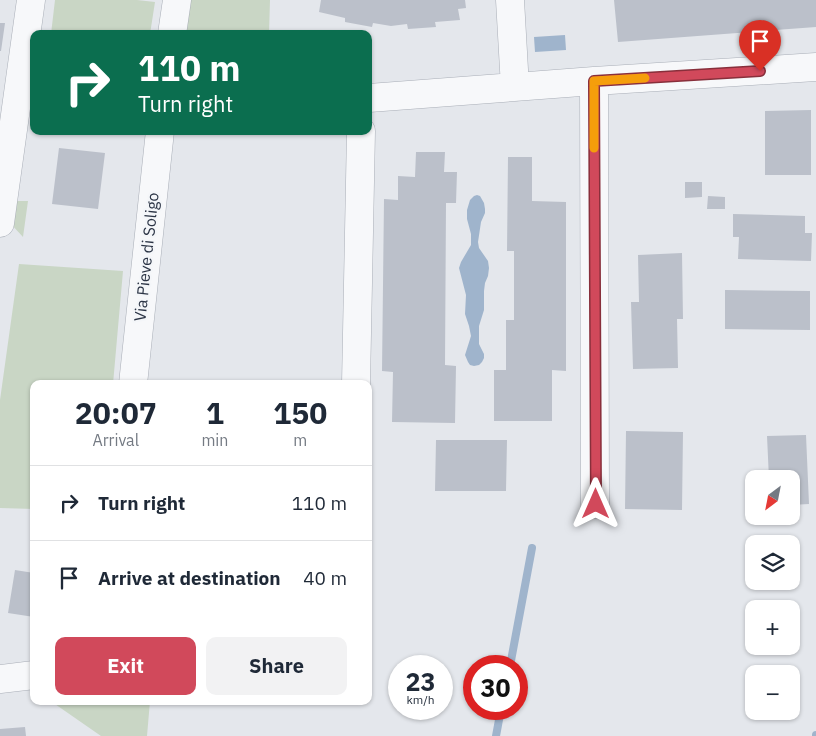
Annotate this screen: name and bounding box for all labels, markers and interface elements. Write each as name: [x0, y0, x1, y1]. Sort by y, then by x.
pin: [739, 20, 781, 71]
icon: arrive: [746, 27, 774, 55]
text: 110 m: [138, 45, 241, 91]
icon: right: [55, 50, 120, 115]
text: Turn right: [138, 89, 233, 118]
street label: Via Pieve di Soligo: [129, 191, 163, 323]
text: 20:07: [75, 393, 157, 432]
text: 1: [206, 393, 224, 432]
text: 150: [273, 393, 327, 432]
text: Arrival: [92, 430, 139, 450]
text: min: [201, 430, 228, 450]
text: m: [293, 430, 307, 450]
north arrow: [745, 470, 800, 525]
map controls: [745, 470, 800, 720]
position arrow: [569, 477, 621, 529]
icon: right: [55, 489, 83, 517]
text: Turn right: [98, 491, 185, 515]
text: 110 m: [292, 491, 347, 515]
button: layers: [745, 535, 800, 590]
icon: arrive: [55, 564, 83, 592]
text: Arrive at destination: [98, 566, 281, 590]
text: 40 m: [303, 566, 347, 590]
button: +: [745, 600, 800, 655]
button: Exit: [55, 637, 196, 695]
button: Share: [206, 637, 347, 695]
speed limit sign: 30: [463, 655, 528, 720]
text: 23: [405, 665, 436, 698]
button: −: [745, 665, 800, 720]
text: km/h: [406, 692, 435, 707]

